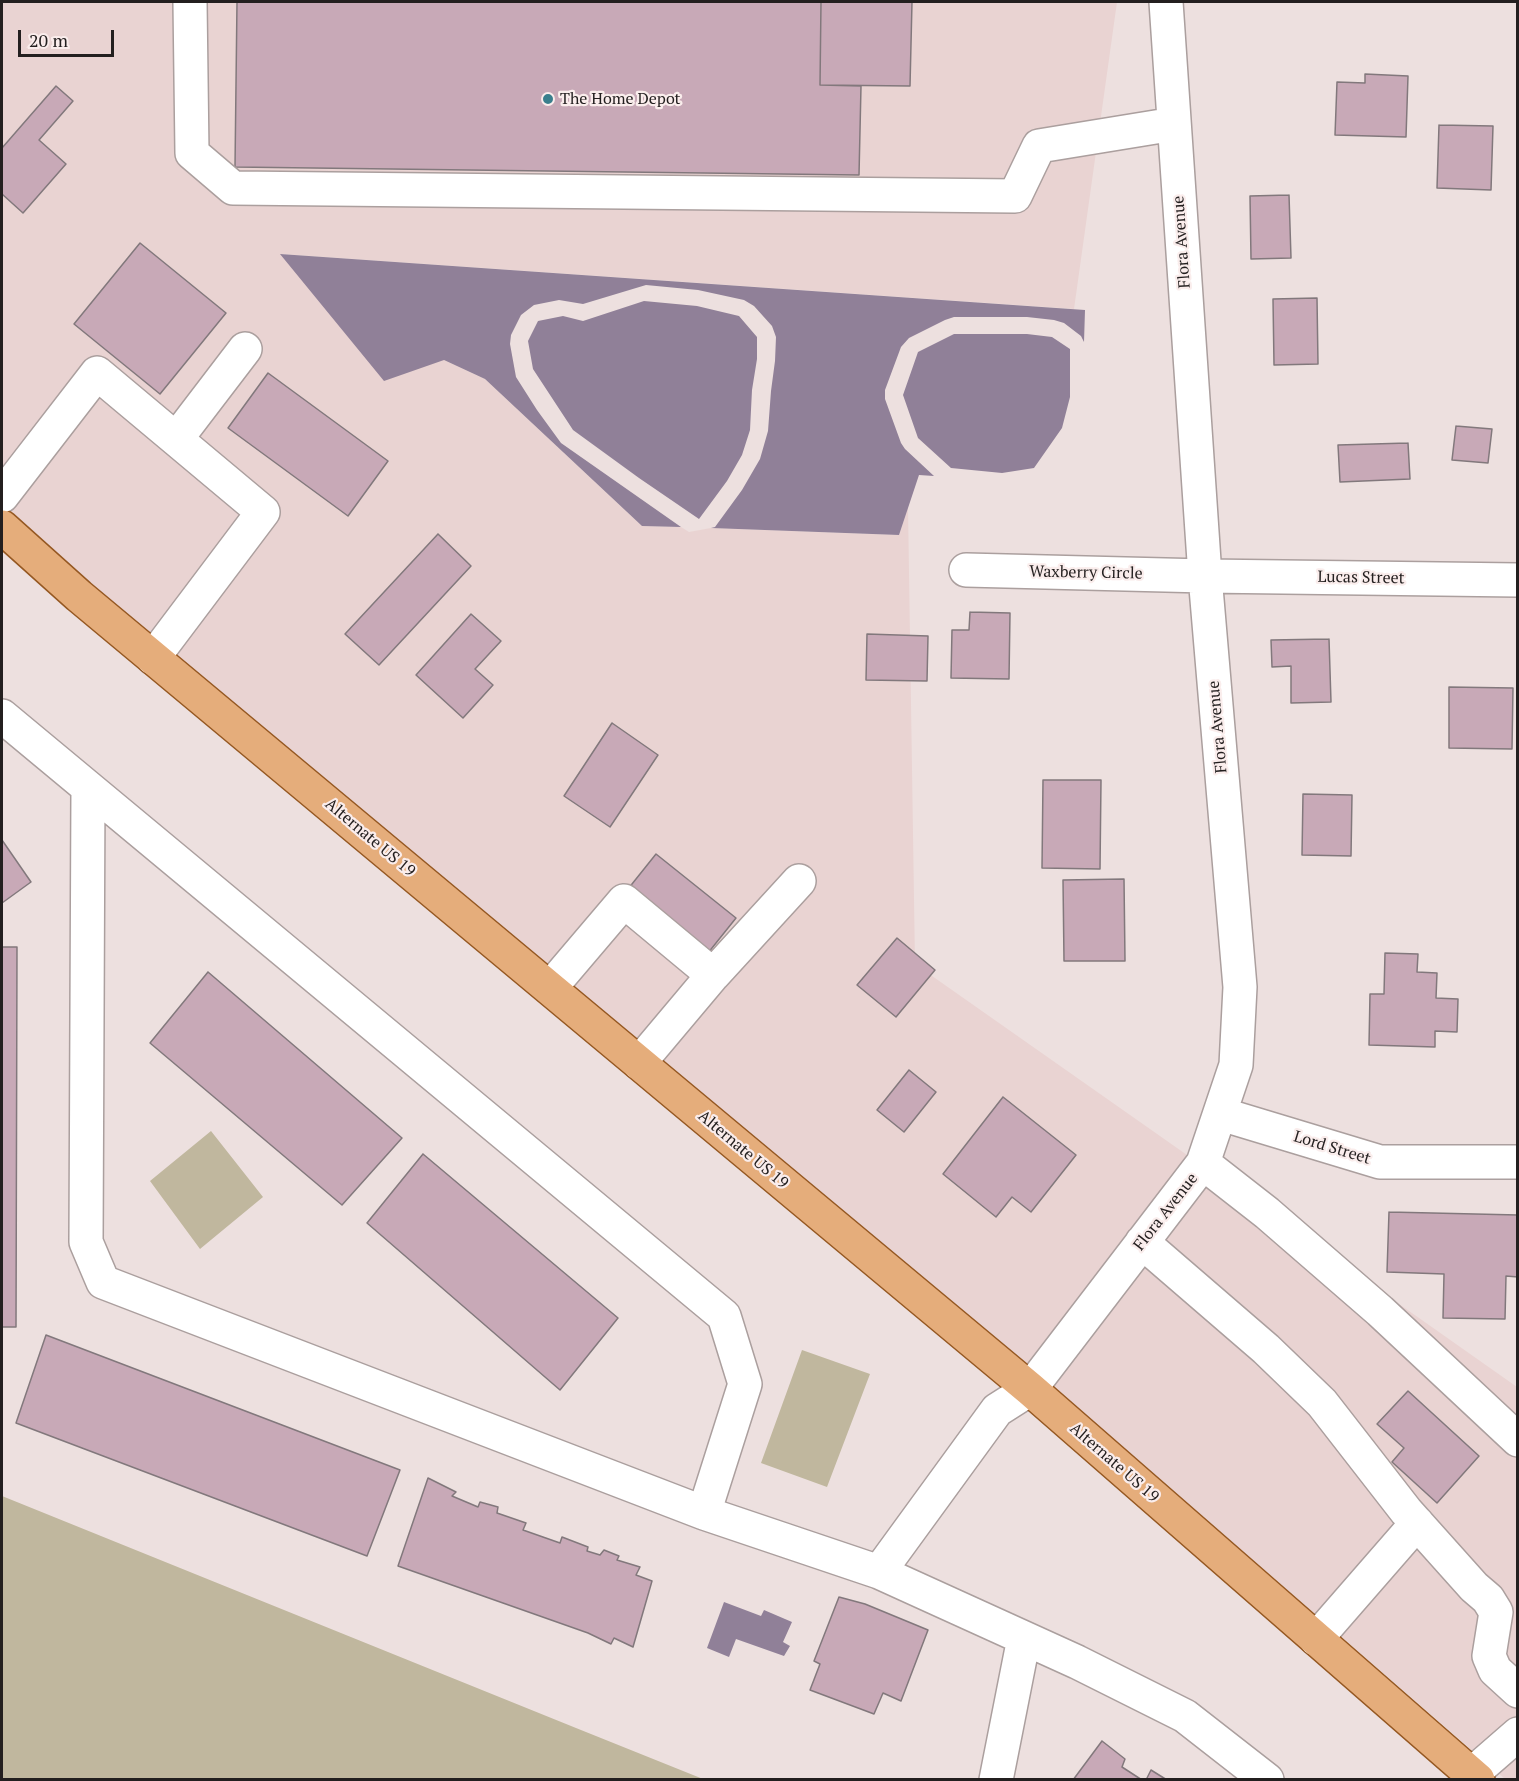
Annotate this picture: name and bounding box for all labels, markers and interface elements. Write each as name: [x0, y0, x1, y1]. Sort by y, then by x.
scale bar: [21, 18, 117, 56]
text: 20 m: [29, 28, 68, 52]
place label: The Home Depot: [560, 89, 681, 109]
marker: The Home Depot: [541, 92, 555, 106]
street label: Flora Avenue: [1169, 195, 1195, 289]
street label: Waxberry Circle: [1029, 562, 1143, 584]
street label: Lucas Street: [1317, 568, 1405, 588]
street label: Flora Avenue: [1204, 680, 1232, 774]
street label: Alternate US 19: [321, 795, 419, 881]
street label: Alternate US 19: [694, 1107, 792, 1193]
street label: Lord Street: [1291, 1127, 1373, 1169]
street label: Flora Avenue: [1130, 1170, 1202, 1254]
street label: Alternate US 19: [1066, 1419, 1162, 1507]

